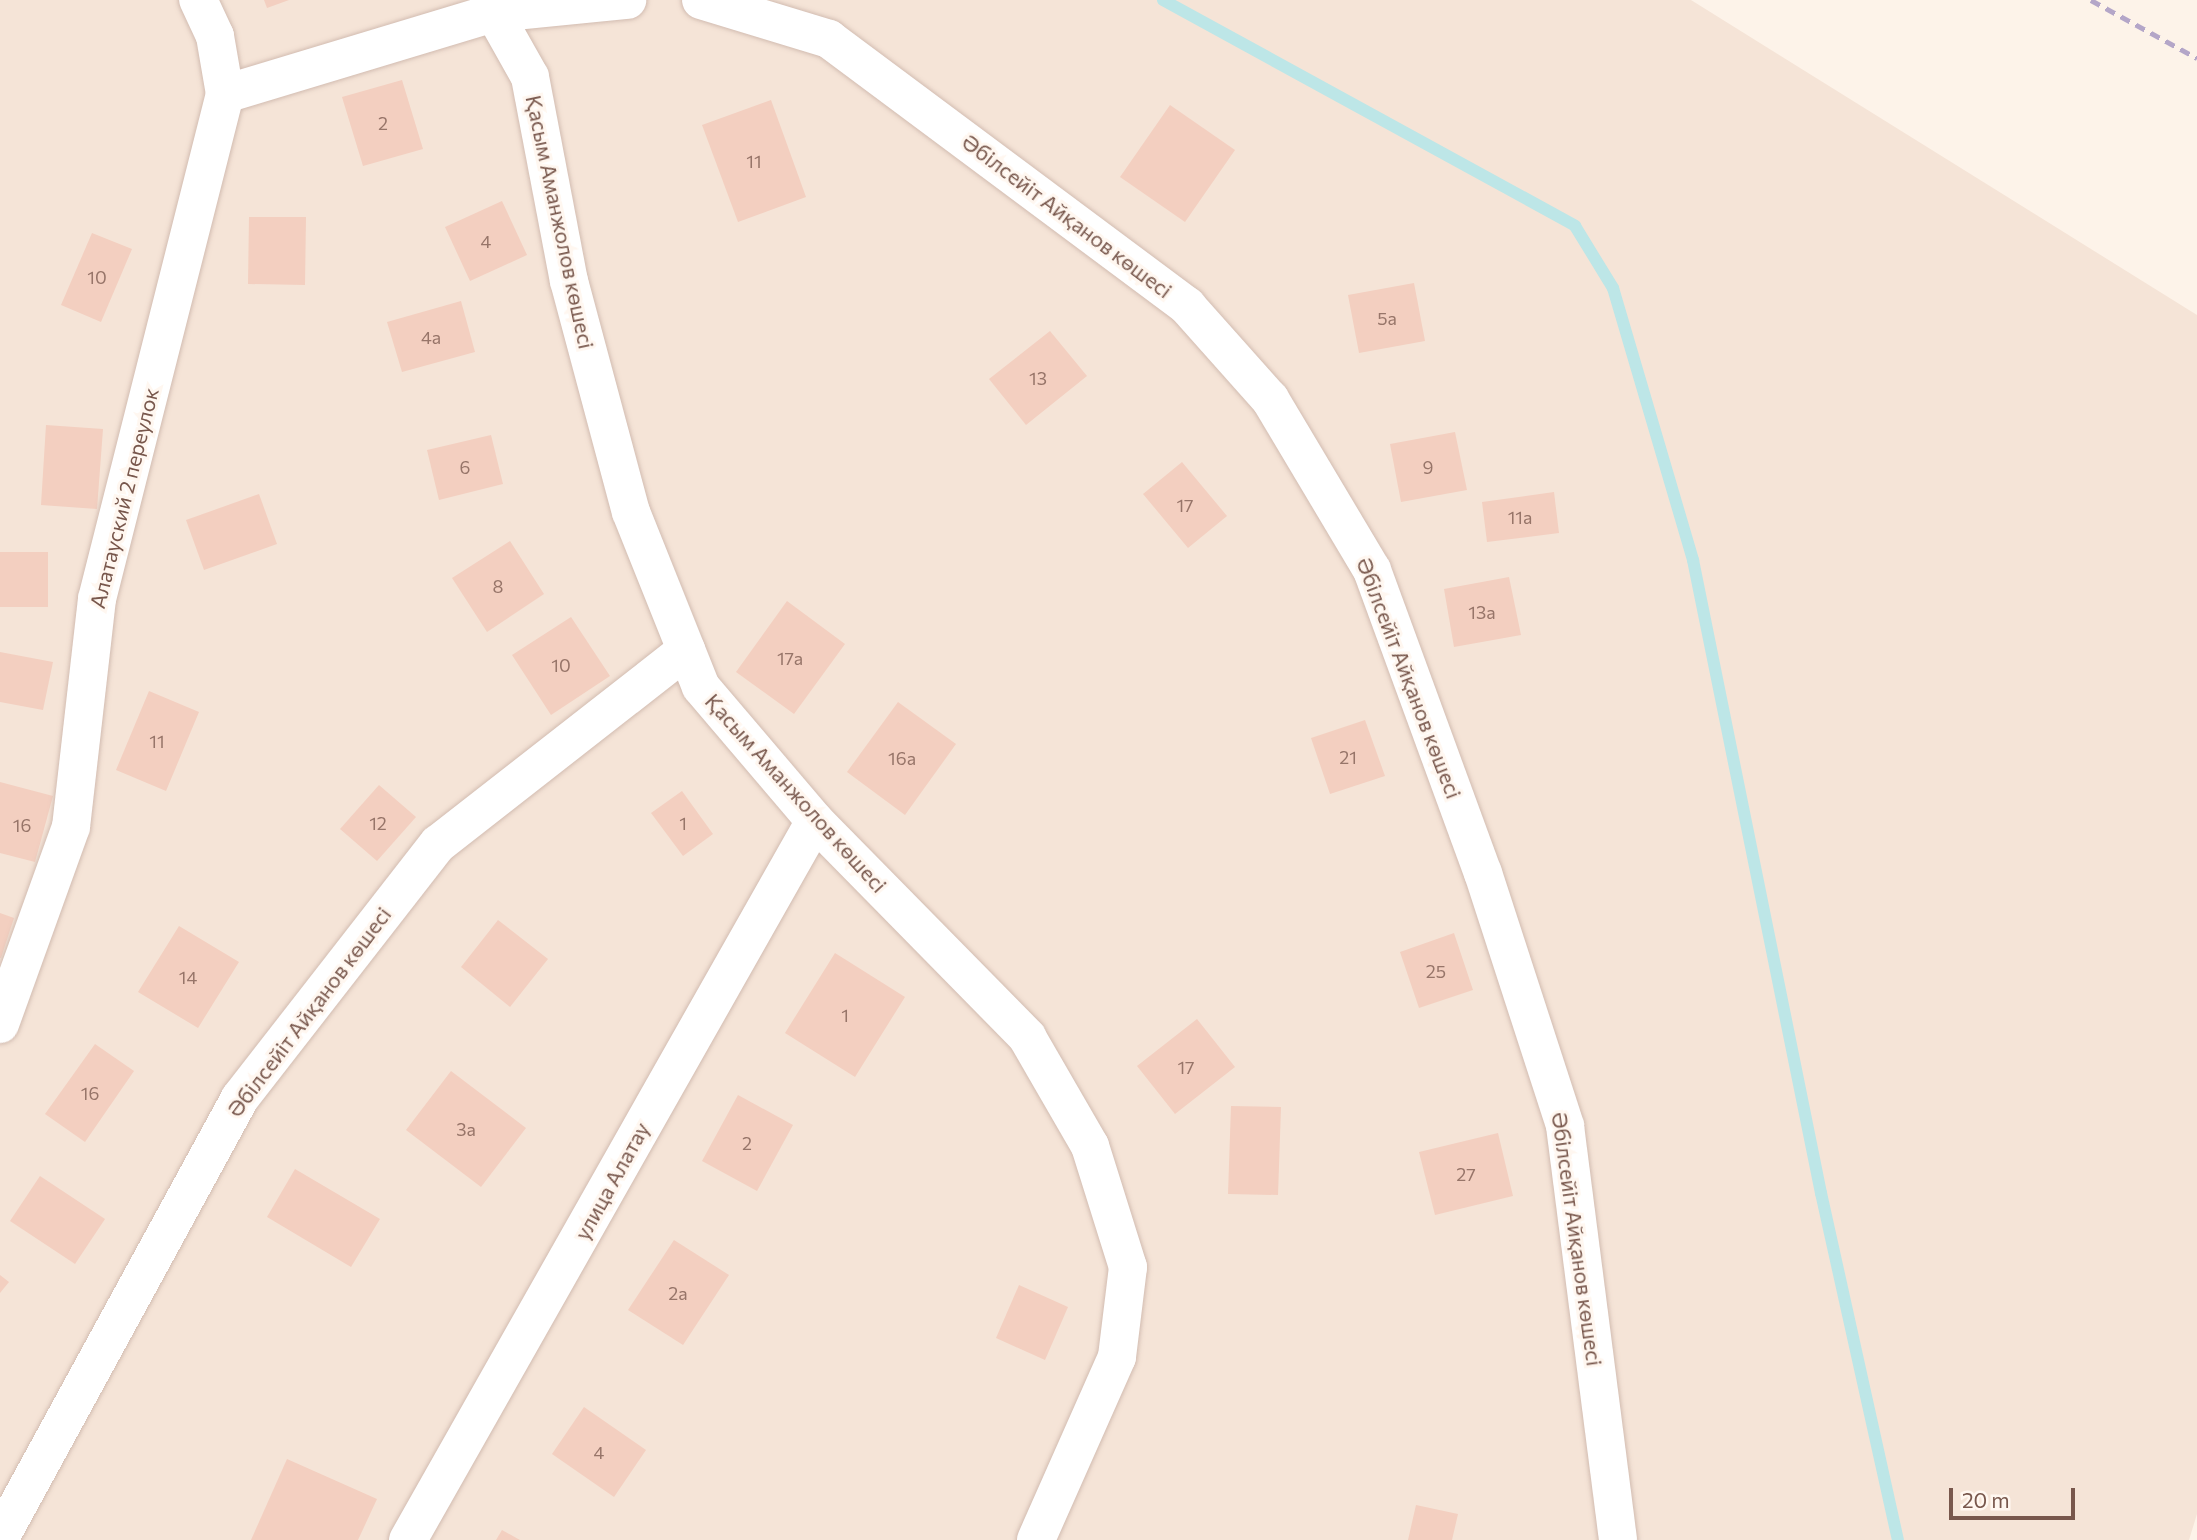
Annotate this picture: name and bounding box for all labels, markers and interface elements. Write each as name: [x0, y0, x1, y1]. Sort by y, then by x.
street label: Қасым Аманжолов көшесі: [521, 93, 599, 351]
house number: 2: [378, 112, 388, 134]
street label: Әбілсейіт Айқанов көшесі: [957, 129, 1177, 303]
house number: 11: [746, 150, 762, 172]
house number: 4: [481, 230, 491, 252]
house number: 10: [87, 266, 107, 288]
house number: 5а: [1377, 307, 1397, 329]
house number: 4а: [421, 326, 441, 348]
house number: 13: [1029, 367, 1047, 389]
street label: Алатауский 2 переулок: [84, 385, 164, 611]
house number: 6: [460, 456, 470, 478]
house number: 9: [1423, 456, 1433, 478]
house number: 17: [1176, 494, 1194, 516]
house number: 11а: [1508, 506, 1532, 528]
street label: Әбілсейіт Айқанов көшесі: [1351, 554, 1467, 802]
house number: 8: [493, 575, 503, 597]
house number: 13а: [1468, 601, 1496, 623]
house number: 17а: [777, 647, 803, 669]
house number: 10: [551, 654, 571, 676]
street label: Қасым Аманжолов көшесі: [700, 688, 892, 898]
house number: 11: [149, 730, 165, 752]
house number: 21: [1339, 746, 1357, 768]
house number: 16а: [888, 747, 916, 769]
house number: 12: [369, 812, 387, 834]
house number: 1: [679, 812, 687, 834]
house number: 16: [13, 814, 31, 836]
street label: Әбілсейіт Айқанов көшесі: [222, 902, 396, 1122]
house number: 25: [1426, 960, 1446, 982]
house number: 14: [179, 966, 197, 988]
house number: 1: [841, 1004, 849, 1026]
house number: 17: [1177, 1056, 1195, 1078]
house number: 16: [81, 1082, 99, 1104]
street label: Әбілсейіт Айқанов көшесі: [1547, 1110, 1607, 1368]
house number: 3а: [456, 1118, 476, 1140]
street label: улица Алатау: [569, 1118, 655, 1244]
house number: 2: [742, 1132, 752, 1154]
house number: 27: [1456, 1163, 1476, 1185]
house number: 2а: [668, 1282, 688, 1304]
house number: 4: [594, 1441, 604, 1463]
scale bar: [1952, 1474, 2078, 1518]
text: 20 m: [1962, 1487, 2010, 1512]

